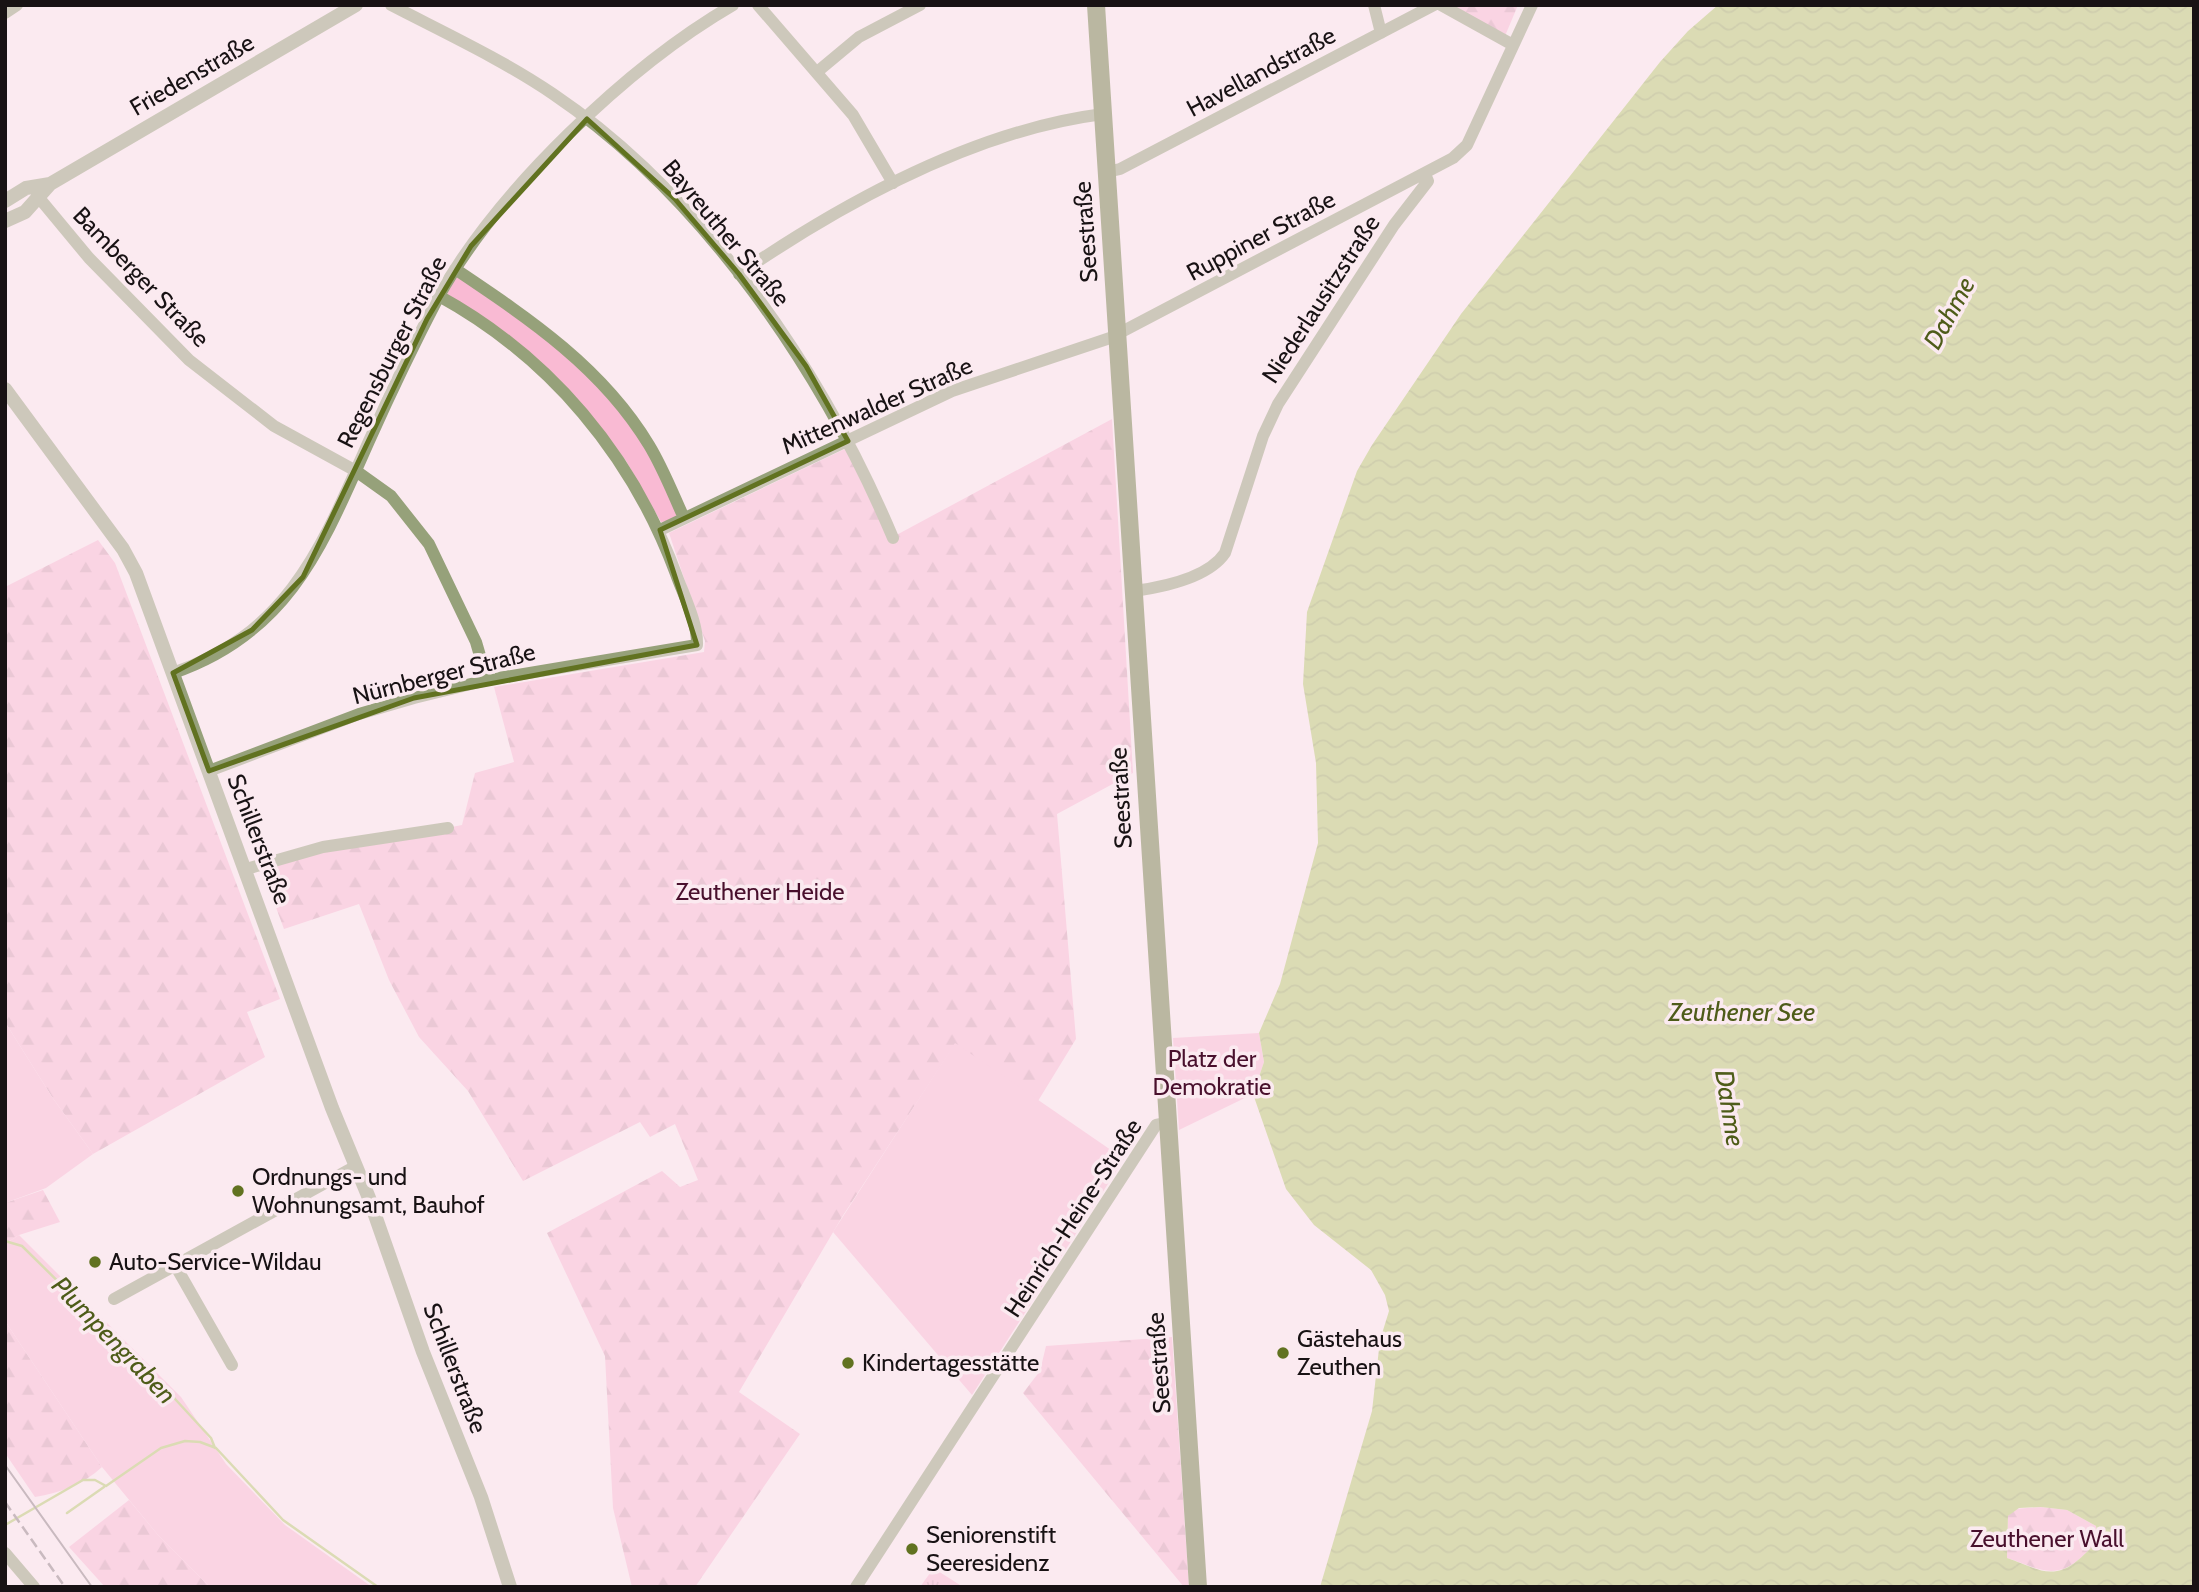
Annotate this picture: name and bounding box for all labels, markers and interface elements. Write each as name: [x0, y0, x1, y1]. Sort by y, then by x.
street label: Havellandstraße: [1181, 20, 1340, 123]
street label: Friedenstraße: [125, 27, 259, 122]
street label: Bayreuther Straße: [657, 153, 796, 312]
street label: Seestraße: [1067, 180, 1104, 284]
street label: Ruppiner Straße: [1182, 184, 1340, 287]
street label: Bamberger Straße: [67, 200, 216, 353]
street label: Niederlausitzstraße: [1255, 209, 1386, 388]
street label: Regensburger Straße: [331, 251, 452, 452]
water label: Dahme: [1916, 271, 1982, 355]
street label: Mittenwalder Straße: [777, 350, 977, 461]
street label: Nürnberger Straße: [350, 637, 538, 710]
street label: Seestraße: [1103, 747, 1138, 850]
street label: Schillerstraße: [221, 770, 298, 908]
park label: Zeuthener Heide: [675, 877, 845, 906]
water label: Zeuthener See: [1667, 996, 1815, 1028]
park label: Platz der Demokratie: [1153, 1044, 1271, 1101]
water label: Dahme: [1708, 1067, 1752, 1149]
street label: Heinrich-Heine-Straße: [998, 1113, 1147, 1322]
place label: Ordnungs- und Wohnungsamt, Bauhof: [252, 1162, 485, 1219]
marker: Ordnungs- und Wohnungsamt, Bauhof: [230, 1183, 246, 1199]
place label: Auto-Service-Wildau: [109, 1247, 322, 1276]
marker: Auto-Service-Wildau: [87, 1254, 103, 1270]
water label: Plumpengraben: [45, 1270, 183, 1410]
street label: Schillerstraße: [417, 1299, 494, 1437]
street label: Seestraße: [1140, 1311, 1177, 1415]
place label: Gästehaus Zeuthen: [1297, 1324, 1402, 1381]
marker: Gästehaus Zeuthen: [1275, 1345, 1291, 1361]
place label: Kindertagesstätte: [862, 1348, 1039, 1377]
marker: Kindertagesstätte: [840, 1355, 856, 1371]
place label: Seniorenstift Seeresidenz: [926, 1520, 1056, 1577]
park label: Zeuthener Wall: [1970, 1524, 2124, 1553]
marker: Seniorenstift Seeresidenz: [904, 1541, 920, 1557]

